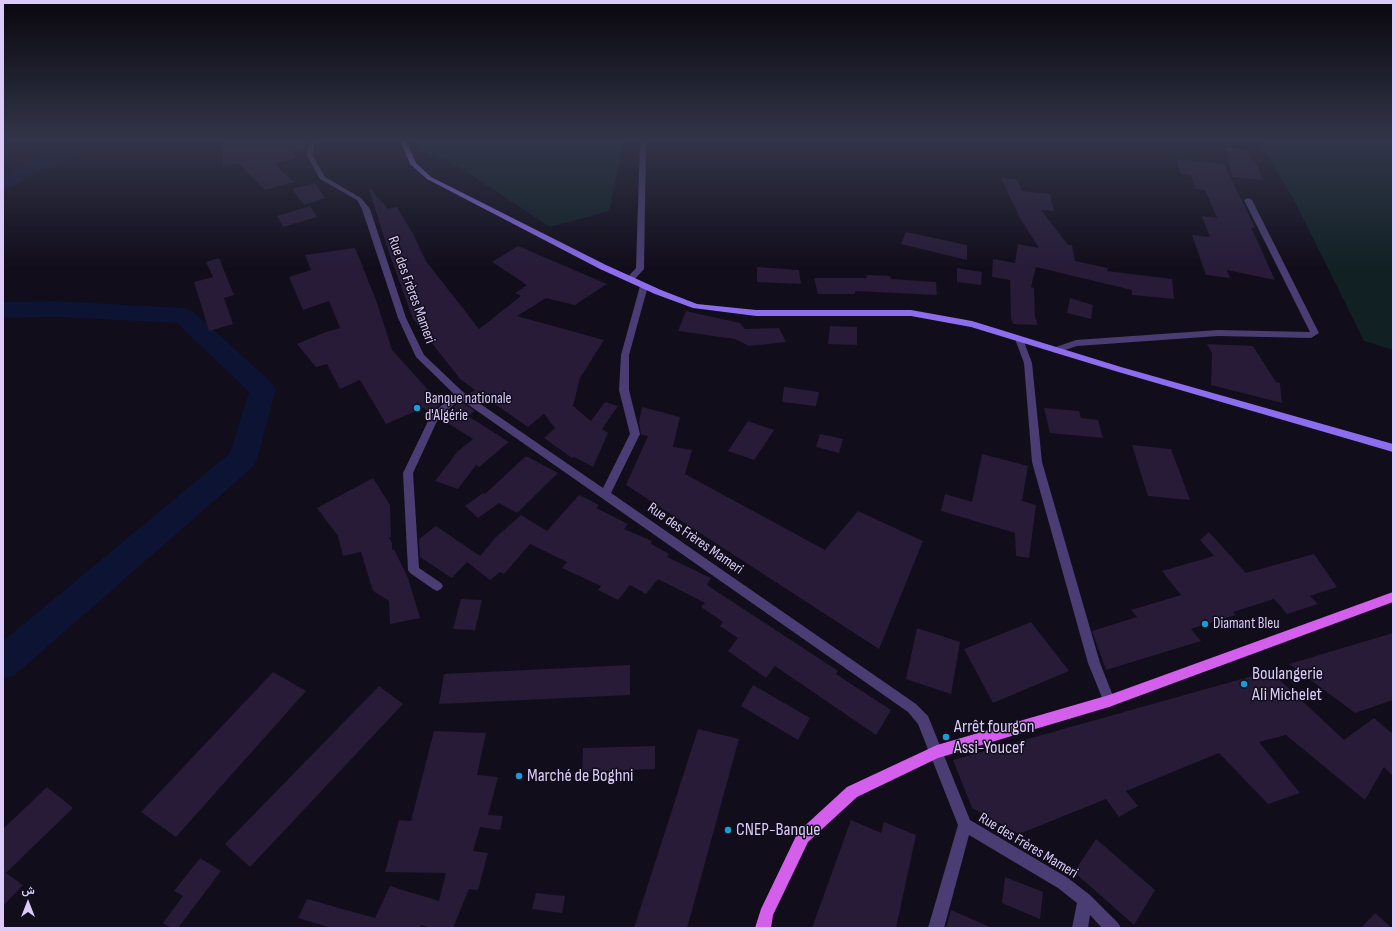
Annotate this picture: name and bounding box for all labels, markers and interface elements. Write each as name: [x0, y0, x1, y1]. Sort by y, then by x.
street label: Rue des Frères Mameri: [383, 234, 439, 346]
place label: Banque nationale d'Algérie: [425, 390, 512, 425]
marker: Banque nationale d'Algérie: [412, 403, 422, 413]
street label: Rue des Frères Mameri: [644, 499, 746, 579]
place label: Diamant Bleu: [1213, 615, 1280, 633]
marker: Diamant Bleu: [1200, 619, 1210, 629]
place label: Boulangerie Ali Michelet: [1252, 663, 1323, 706]
marker: Boulangerie Ali Michelet: [1239, 679, 1249, 689]
place label: Arrêt fourgon Assi-Youcef: [954, 716, 1034, 758]
marker: Arrêt fourgon Assi-Youcef: [941, 732, 951, 742]
place label: Marché de Boghni: [527, 765, 633, 787]
marker: Marché de Boghni: [514, 771, 524, 781]
street label: Rue des Frères Mameri: [975, 809, 1081, 883]
place label: CNEP-Banque: [736, 819, 820, 841]
marker: CNEP-Banque: [723, 825, 733, 835]
north arrow: [8, 883, 48, 923]
text: ش: [21, 884, 35, 897]

